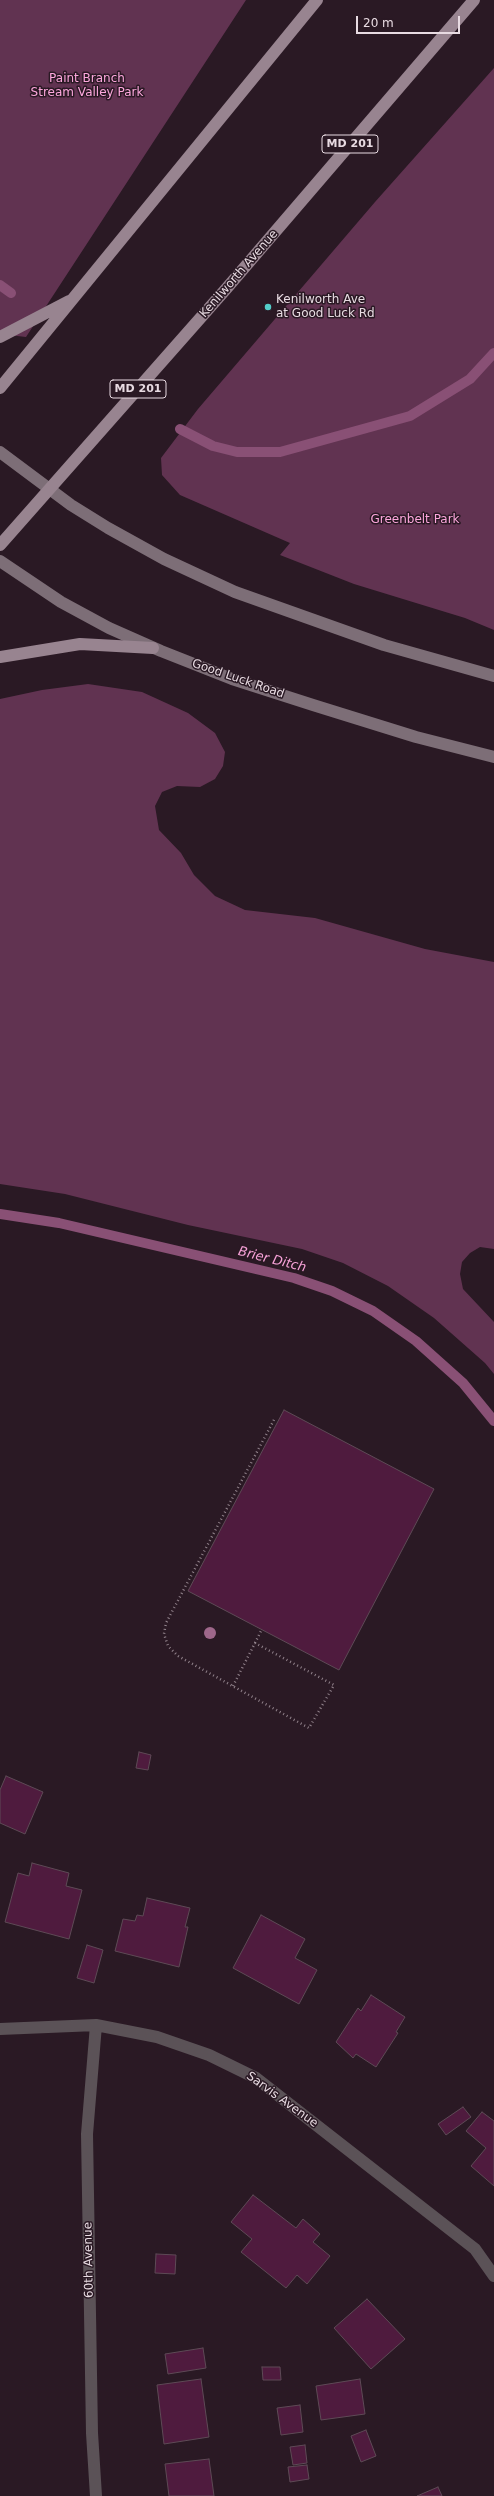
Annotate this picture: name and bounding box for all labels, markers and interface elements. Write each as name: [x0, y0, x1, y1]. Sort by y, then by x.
scale bar: [358, 8, 462, 34]
text: 20 m: [363, 16, 394, 30]
park label: Paint Branch Stream Valley Park: [31, 72, 143, 100]
road number: MD 201: [322, 135, 378, 153]
street label: Kenilworth Avenue: [197, 227, 281, 321]
place label: Kenilworth Ave at Good Luck Rd: [276, 293, 375, 321]
marker: Kenilworth Ave at Good Luck Rd: [263, 302, 273, 312]
road number: MD 201: [110, 380, 166, 398]
park label: Greenbelt Park: [370, 513, 460, 527]
street label: Good Luck Road: [190, 656, 286, 702]
water label: Brier Ditch: [236, 1244, 308, 1276]
street label: Sarvis Avenue: [243, 2069, 321, 2131]
street label: 60th Avenue: [81, 2222, 97, 2298]

